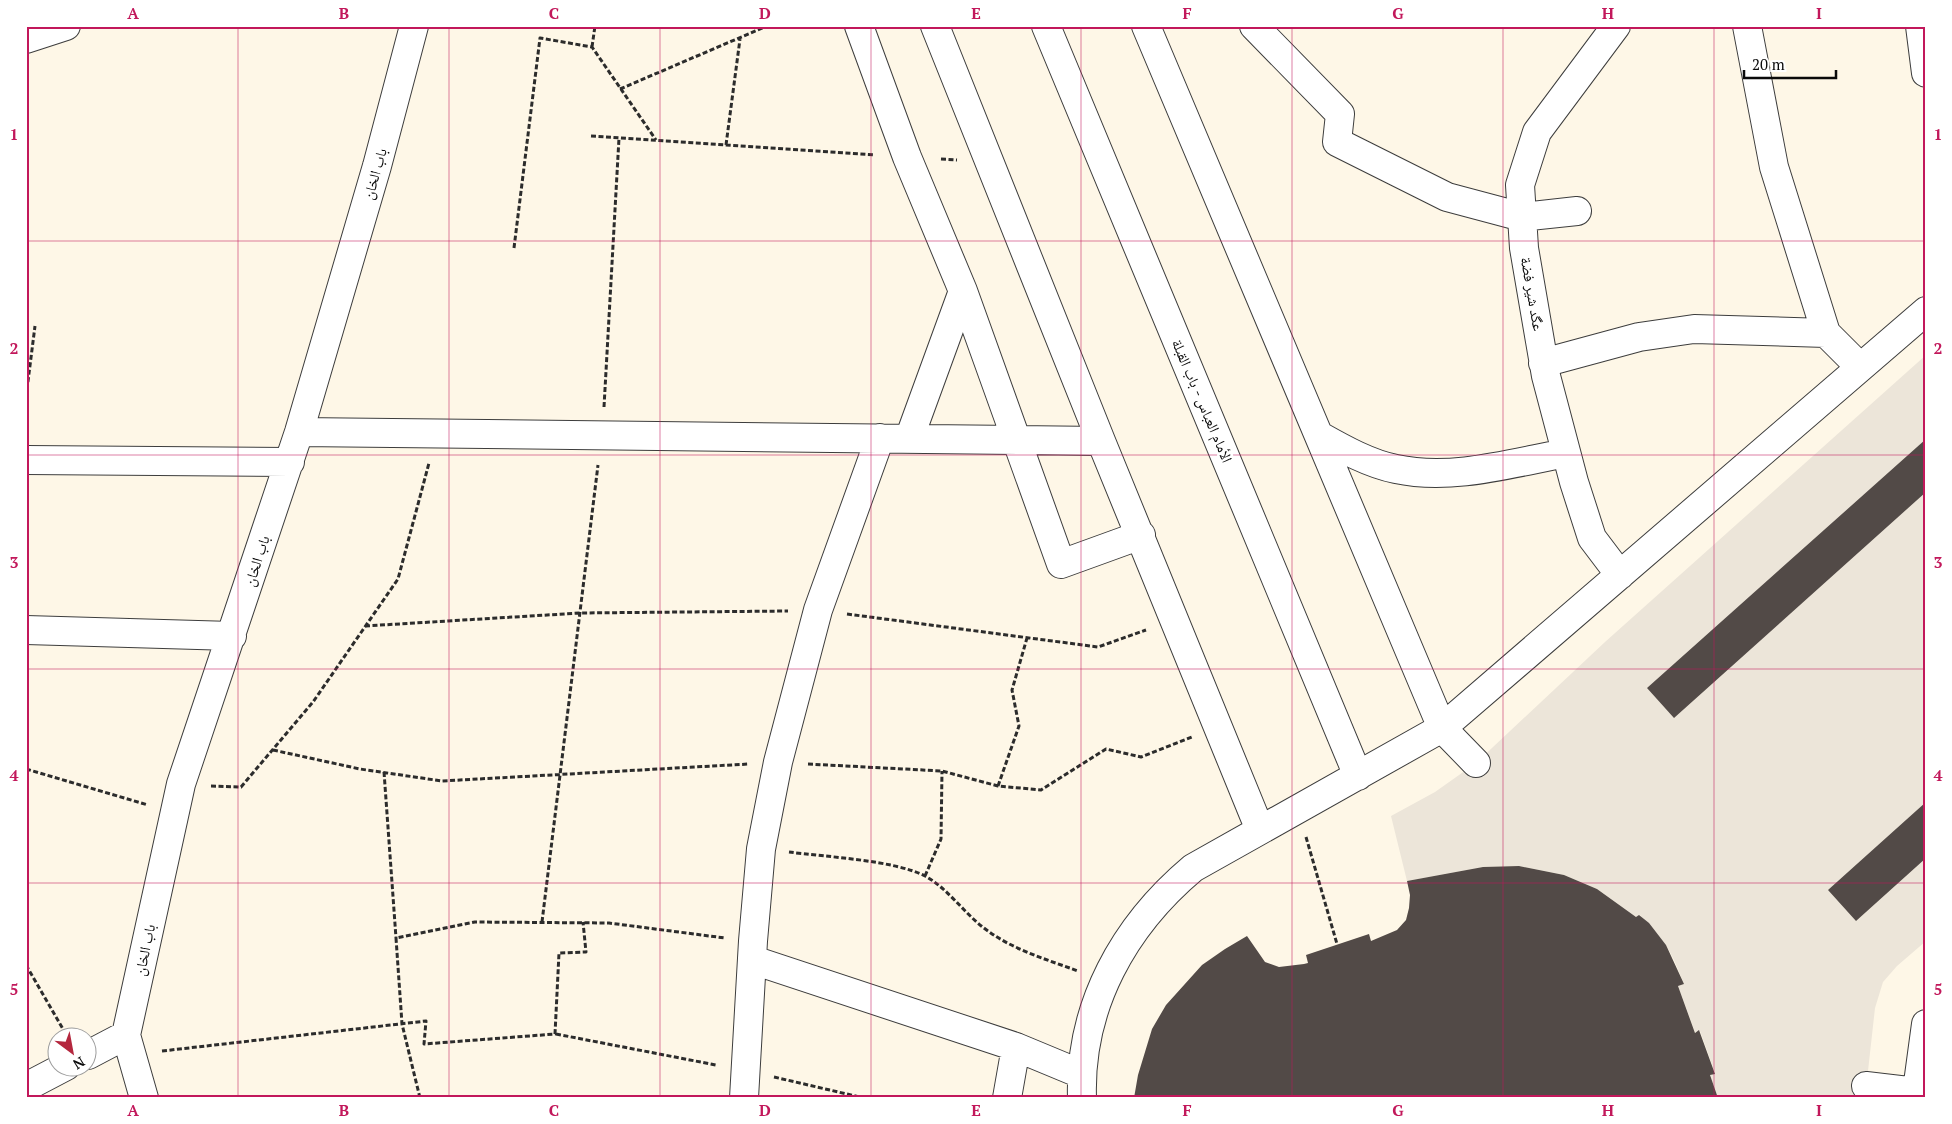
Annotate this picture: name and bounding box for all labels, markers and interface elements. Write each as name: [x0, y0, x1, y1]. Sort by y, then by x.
text: A: [127, 2, 139, 24]
text: B: [339, 2, 349, 24]
text: C: [549, 2, 559, 24]
text: D: [759, 2, 771, 24]
text: E: [971, 2, 981, 24]
text: F: [1182, 2, 1192, 24]
text: G: [1392, 2, 1404, 24]
text: H: [1602, 2, 1614, 24]
text: I: [1816, 2, 1822, 24]
scale bar: [1744, 48, 1837, 80]
text: 20 m: [1752, 54, 1785, 74]
text: 1: [9, 123, 19, 145]
text: 1: [1933, 123, 1943, 145]
street label: باب الخان: [357, 146, 392, 202]
street label: عگد شير فضة: [1517, 255, 1549, 333]
street label: الأمام العباس - باب القبلة: [1167, 336, 1238, 466]
text: 2: [9, 337, 19, 359]
text: 2: [1933, 337, 1943, 359]
street label: باب الخان: [238, 533, 275, 589]
text: 3: [9, 551, 19, 573]
text: 3: [1933, 551, 1943, 573]
text: 4: [9, 764, 19, 786]
text: 4: [1933, 764, 1943, 786]
street label: باب الخان: [129, 922, 160, 978]
text: 5: [9, 978, 19, 1000]
text: 5: [1933, 978, 1943, 1000]
north arrow: [48, 1026, 98, 1076]
text: N: [69, 1053, 89, 1075]
text: A: [127, 1099, 139, 1121]
text: B: [339, 1099, 349, 1121]
text: C: [549, 1099, 559, 1121]
text: D: [759, 1099, 771, 1121]
text: E: [971, 1099, 981, 1121]
text: F: [1182, 1099, 1192, 1121]
text: G: [1392, 1099, 1404, 1121]
text: H: [1602, 1099, 1614, 1121]
text: I: [1816, 1099, 1822, 1121]

